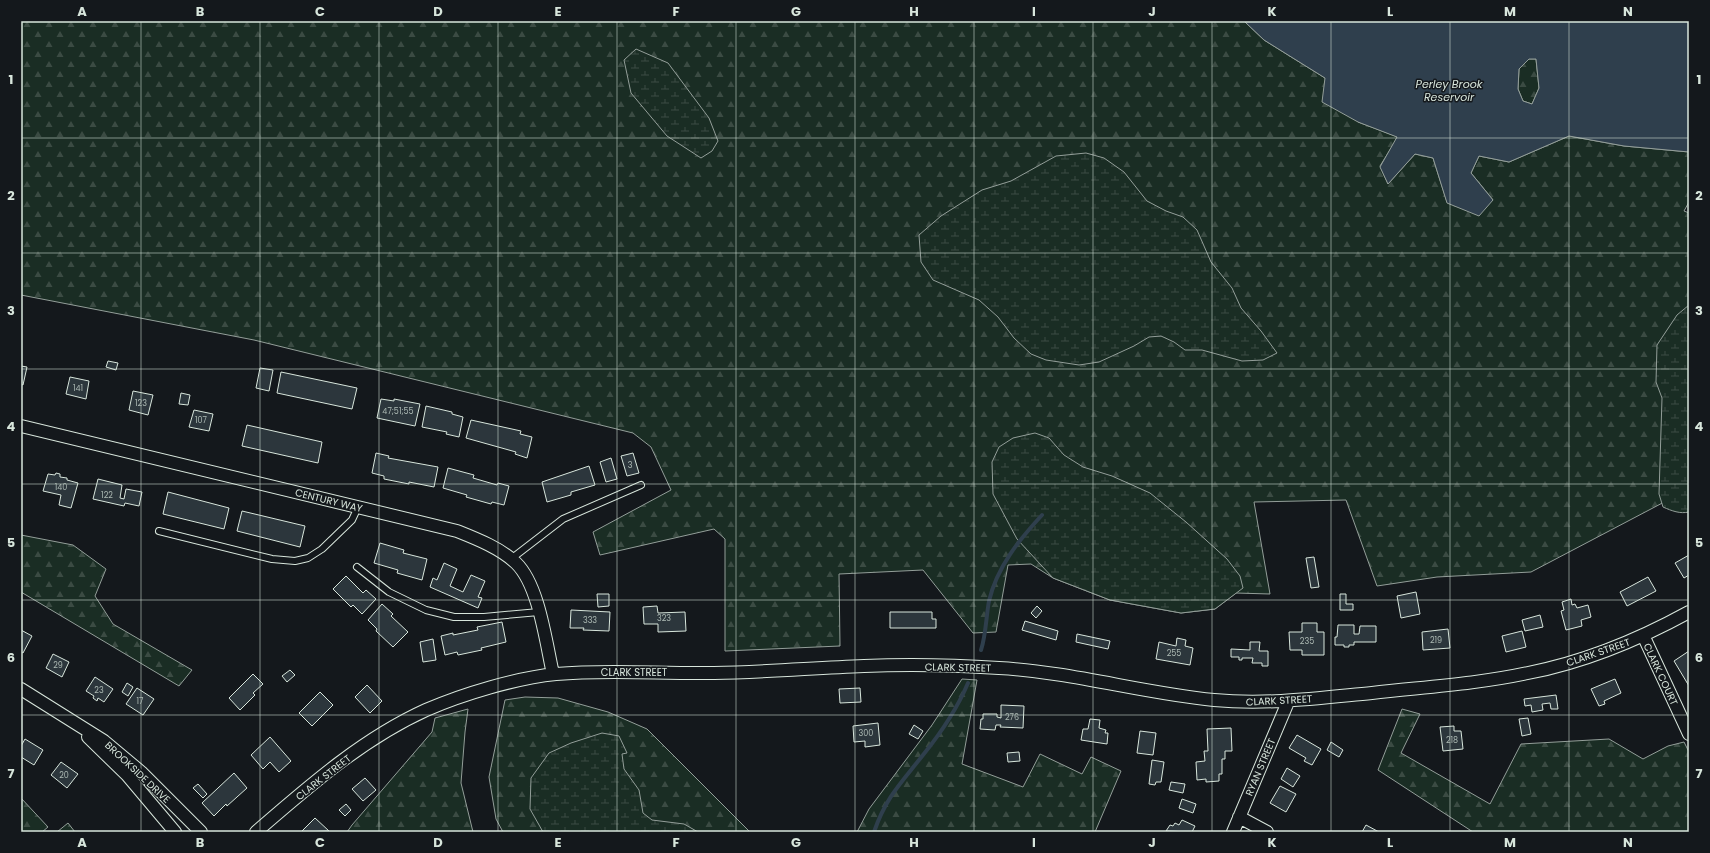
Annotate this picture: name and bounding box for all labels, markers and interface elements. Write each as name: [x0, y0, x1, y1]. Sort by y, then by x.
text: A: [77, 2, 87, 21]
text: B: [196, 2, 205, 21]
text: C: [315, 2, 325, 21]
text: D: [433, 2, 443, 21]
text: E: [554, 2, 562, 21]
text: F: [672, 2, 680, 21]
text: G: [791, 2, 801, 21]
text: H: [909, 2, 919, 21]
text: I: [1032, 2, 1036, 21]
text: J: [1148, 2, 1156, 21]
text: K: [1267, 2, 1277, 21]
text: L: [1387, 2, 1393, 21]
text: M: [1504, 2, 1516, 21]
text: N: [1623, 2, 1633, 21]
text: 1: [9, 70, 13, 89]
text: 1: [1697, 70, 1701, 89]
water label: Perley Brook Reservoir: [1416, 76, 1484, 105]
text: 2: [7, 186, 15, 205]
text: 2: [1695, 186, 1703, 205]
text: 3: [7, 301, 15, 320]
text: 3: [1695, 301, 1703, 320]
house number: 141: [73, 383, 83, 394]
house number: 123: [135, 398, 147, 409]
house number: 47;51;55: [382, 406, 414, 417]
house number: 107: [195, 415, 208, 426]
text: 4: [7, 417, 16, 436]
text: 4: [1695, 417, 1704, 436]
house number: 3: [628, 460, 633, 471]
house number: 140: [55, 482, 67, 493]
street label: CENTURY WAY: [294, 485, 364, 516]
house number: 122: [101, 490, 113, 501]
text: 5: [7, 533, 15, 552]
text: 5: [1695, 533, 1703, 552]
house number: 323: [657, 613, 671, 624]
house number: 333: [583, 615, 597, 626]
street label: CLARK STREET: [1564, 634, 1633, 670]
house number: 219: [1430, 635, 1442, 646]
house number: 235: [1300, 636, 1314, 647]
street label: CLARK COURT: [1640, 641, 1682, 708]
text: 6: [7, 648, 15, 667]
house number: 255: [1167, 648, 1181, 659]
text: 6: [1695, 648, 1703, 667]
street label: CLARK STREET: [925, 659, 992, 676]
house number: 29: [53, 660, 63, 671]
street label: CLARK STREET: [601, 665, 668, 680]
house number: 23: [94, 685, 104, 696]
street label: CLARK STREET: [1245, 691, 1313, 710]
house number: 17: [137, 696, 144, 707]
house number: 276: [1005, 712, 1019, 723]
house number: 300: [859, 728, 873, 739]
street label: RYAN STREET: [1242, 735, 1280, 798]
house number: 218: [1446, 735, 1458, 746]
street label: BROOKSIDE DRIVE: [102, 738, 174, 807]
street label: CLARK STREET: [292, 751, 355, 804]
text: 7: [8, 764, 15, 783]
text: 7: [1696, 764, 1703, 783]
house number: 20: [59, 770, 69, 781]
text: A: [77, 833, 87, 852]
text: B: [196, 833, 205, 852]
text: C: [315, 833, 325, 852]
text: D: [433, 833, 443, 852]
text: E: [554, 833, 562, 852]
text: F: [672, 833, 680, 852]
text: G: [791, 833, 801, 852]
text: H: [909, 833, 919, 852]
text: I: [1032, 833, 1036, 852]
text: J: [1148, 833, 1156, 852]
text: K: [1267, 833, 1277, 852]
text: L: [1387, 833, 1393, 852]
text: M: [1504, 833, 1516, 852]
text: N: [1623, 833, 1633, 852]

